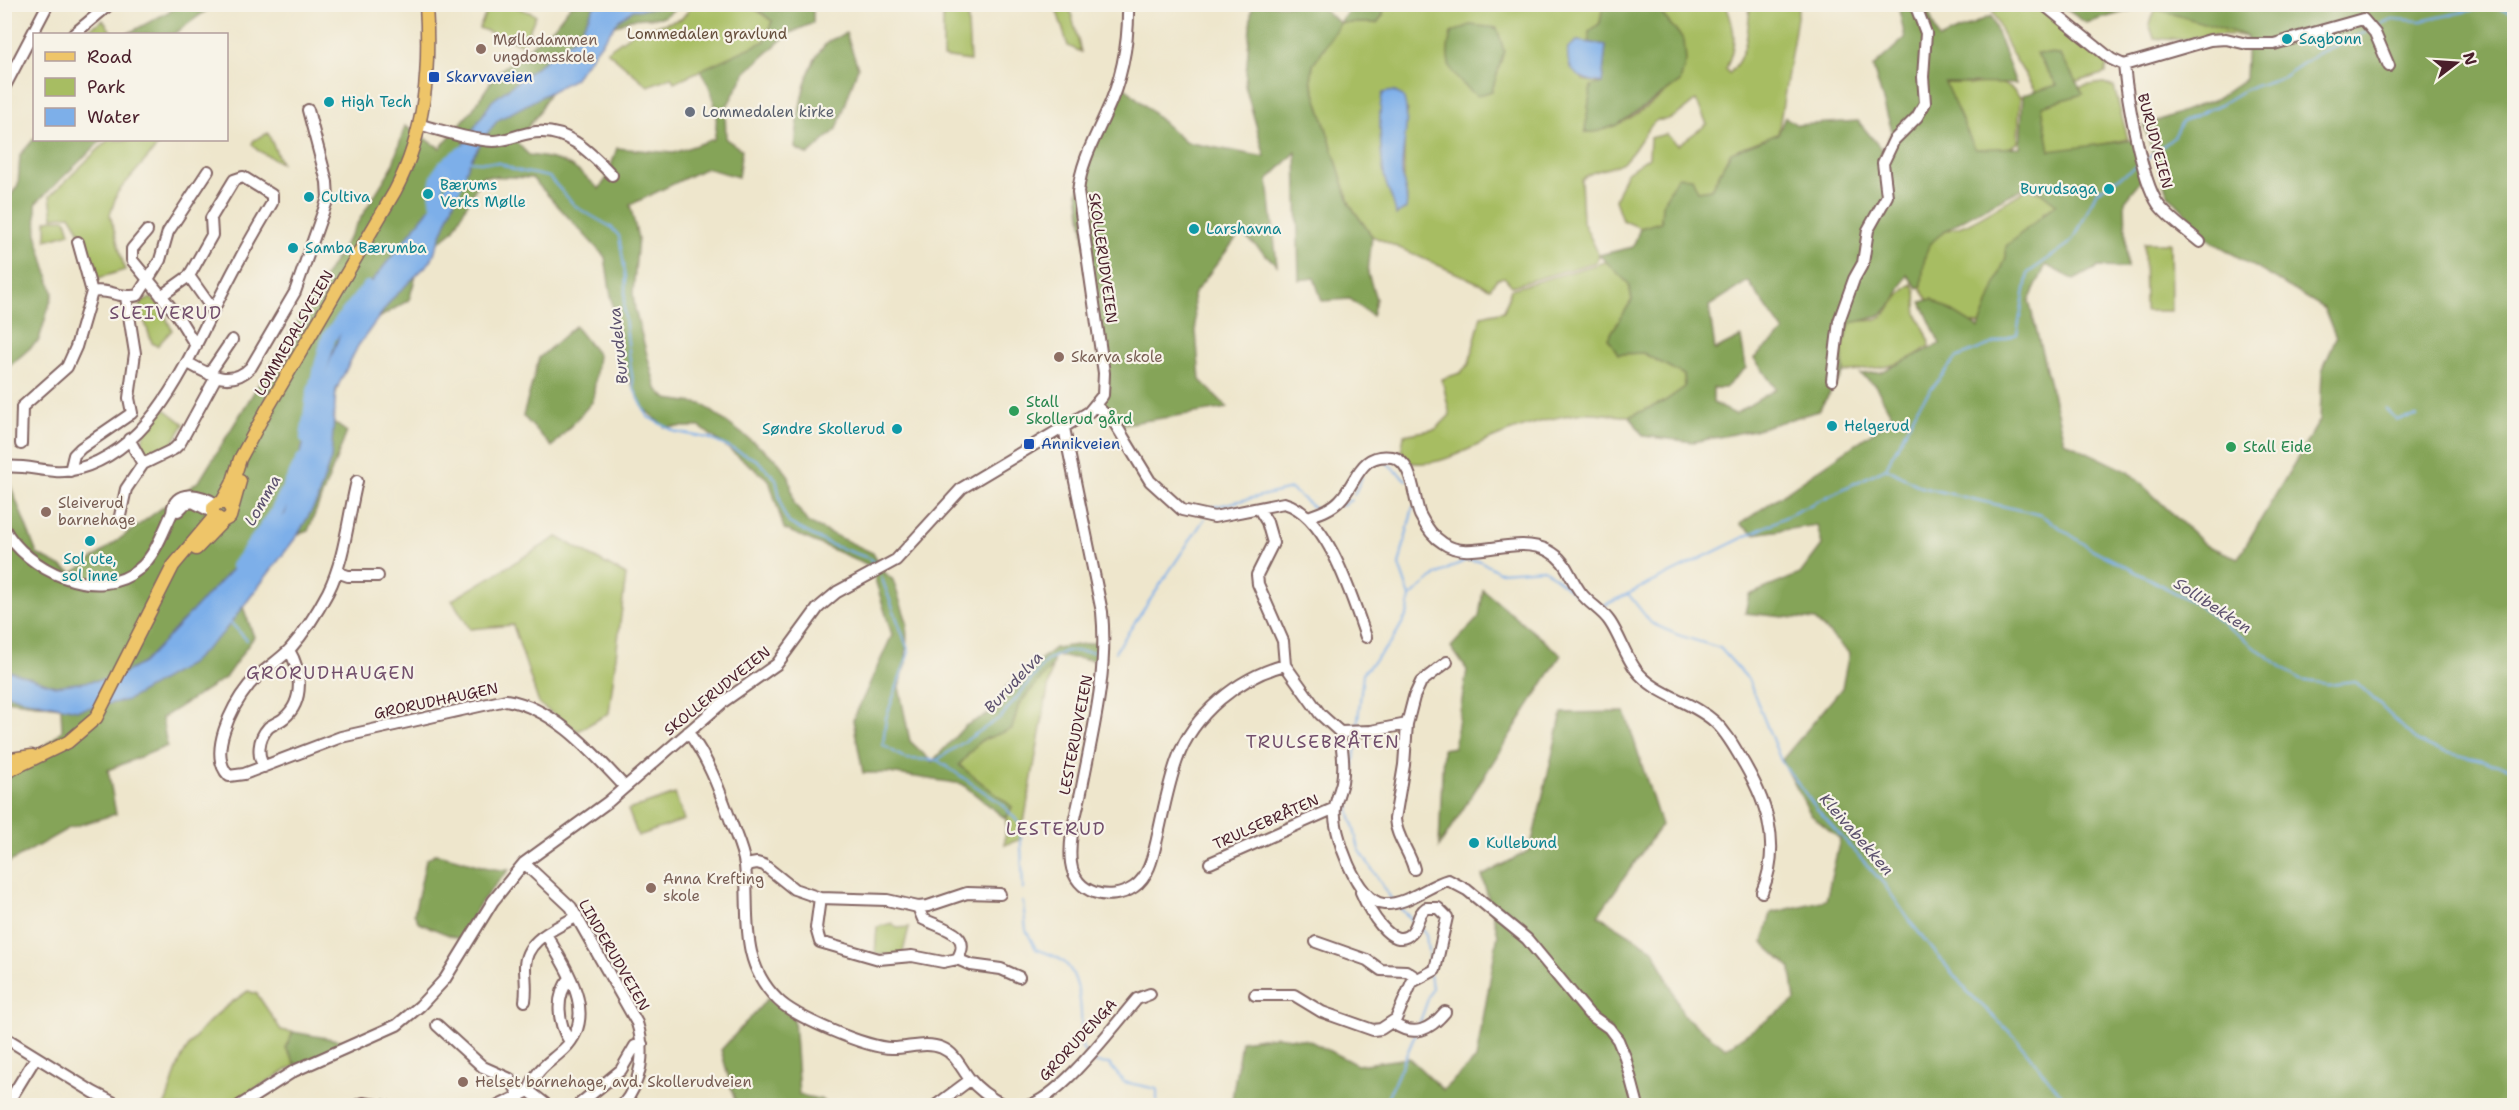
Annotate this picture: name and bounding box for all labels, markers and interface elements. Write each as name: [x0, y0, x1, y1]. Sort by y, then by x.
park label: Lommedalen gravlund: [627, 24, 788, 44]
place label: Sagbonn: [2299, 29, 2362, 49]
place label: Mølladammen ungdomsskole: [493, 30, 597, 67]
marker: Sagbonn: [2280, 32, 2294, 46]
legend: [33, 33, 228, 141]
north arrow: [2426, 33, 2486, 93]
marker: Mølladammen ungdomsskole: [474, 42, 488, 56]
text: Road: [87, 45, 132, 69]
text: N: [2458, 50, 2482, 68]
place label: Skarvaveien: [446, 67, 533, 87]
marker: Skarvaveien: [427, 70, 441, 84]
text: Park: [87, 75, 126, 99]
street label: BURUDVEIEN: [2133, 91, 2177, 191]
place label: High Tech: [341, 92, 412, 112]
marker: High Tech: [322, 95, 336, 109]
place label: Lommedalen kirke: [702, 102, 834, 122]
text: Water: [87, 105, 140, 129]
marker: Lommedalen kirke: [683, 105, 697, 119]
place label: Bærums Verks Mølle: [440, 175, 526, 212]
place label: Burudsaga: [2020, 179, 2098, 199]
marker: Burudsaga: [2102, 182, 2116, 196]
place label: Cultiva: [321, 187, 371, 207]
marker: Bærums Verks Mølle: [421, 187, 435, 201]
marker: Cultiva: [302, 190, 316, 204]
street label: SKOLLERUDVEIEN: [1084, 191, 1122, 325]
place label: Larshavna: [1206, 219, 1282, 239]
marker: Larshavna: [1187, 222, 1201, 236]
place label: Samba Bærumba: [305, 238, 427, 258]
marker: Samba Bærumba: [286, 241, 300, 255]
street label: LOMMEDALSVEIEN: [250, 267, 338, 399]
district label: SLEIVERUD: [109, 301, 223, 325]
water label: Burudelva: [604, 306, 633, 385]
place label: Skarva skole: [1071, 347, 1163, 367]
marker: Skarva skole: [1052, 350, 1066, 364]
place label: Stall Skollerud gård: [1026, 392, 1133, 429]
marker: Stall Skollerud gård: [1007, 404, 1021, 418]
place label: Helgerud: [1844, 416, 1910, 436]
place label: Søndre Skollerud: [762, 419, 885, 439]
marker: Helgerud: [1825, 419, 1839, 433]
marker: Søndre Skollerud: [890, 422, 904, 436]
place label: Annikveien: [1041, 434, 1120, 454]
marker: Annikveien: [1022, 437, 1036, 451]
place label: Stall Eide: [2243, 437, 2312, 457]
marker: Stall Eide: [2224, 440, 2238, 454]
water label: Lomma: [239, 471, 286, 530]
place label: Sleiverud barnehage: [58, 493, 136, 530]
marker: Sleiverud barnehage: [39, 505, 53, 519]
marker: Sol ute, sol inne: [83, 534, 97, 548]
place label: Sol ute, sol inne: [62, 549, 118, 586]
water label: Sollibekken: [2170, 573, 2256, 638]
street label: SKOLLERUDVEIEN: [660, 642, 774, 740]
water label: Burudelva: [979, 647, 1047, 718]
district label: GRORUDHAUGEN: [246, 661, 416, 685]
street label: LESTERUDVEIEN: [1055, 673, 1097, 797]
street label: GRORUDHAUGEN: [372, 678, 500, 724]
district label: TRULSEBRÅTEN: [1246, 730, 1400, 754]
street label: TRULSEBRÅTEN: [1209, 788, 1322, 854]
water label: Kleivabekken: [1815, 789, 1898, 880]
district label: LESTERUD: [1006, 817, 1106, 841]
place label: Kullebund: [1486, 833, 1558, 853]
marker: Kullebund: [1467, 836, 1481, 850]
place label: Anna Krefting skole: [663, 869, 764, 906]
marker: Anna Krefting skole: [644, 881, 658, 895]
street label: LINDERUDVEIEN: [574, 896, 654, 1014]
street label: GRORUDENGA: [1035, 994, 1121, 1085]
place label: Helset barnehage, avd. Skollerudveien: [475, 1072, 752, 1092]
marker: Helset barnehage, avd. Skollerudveien: [456, 1075, 470, 1089]

